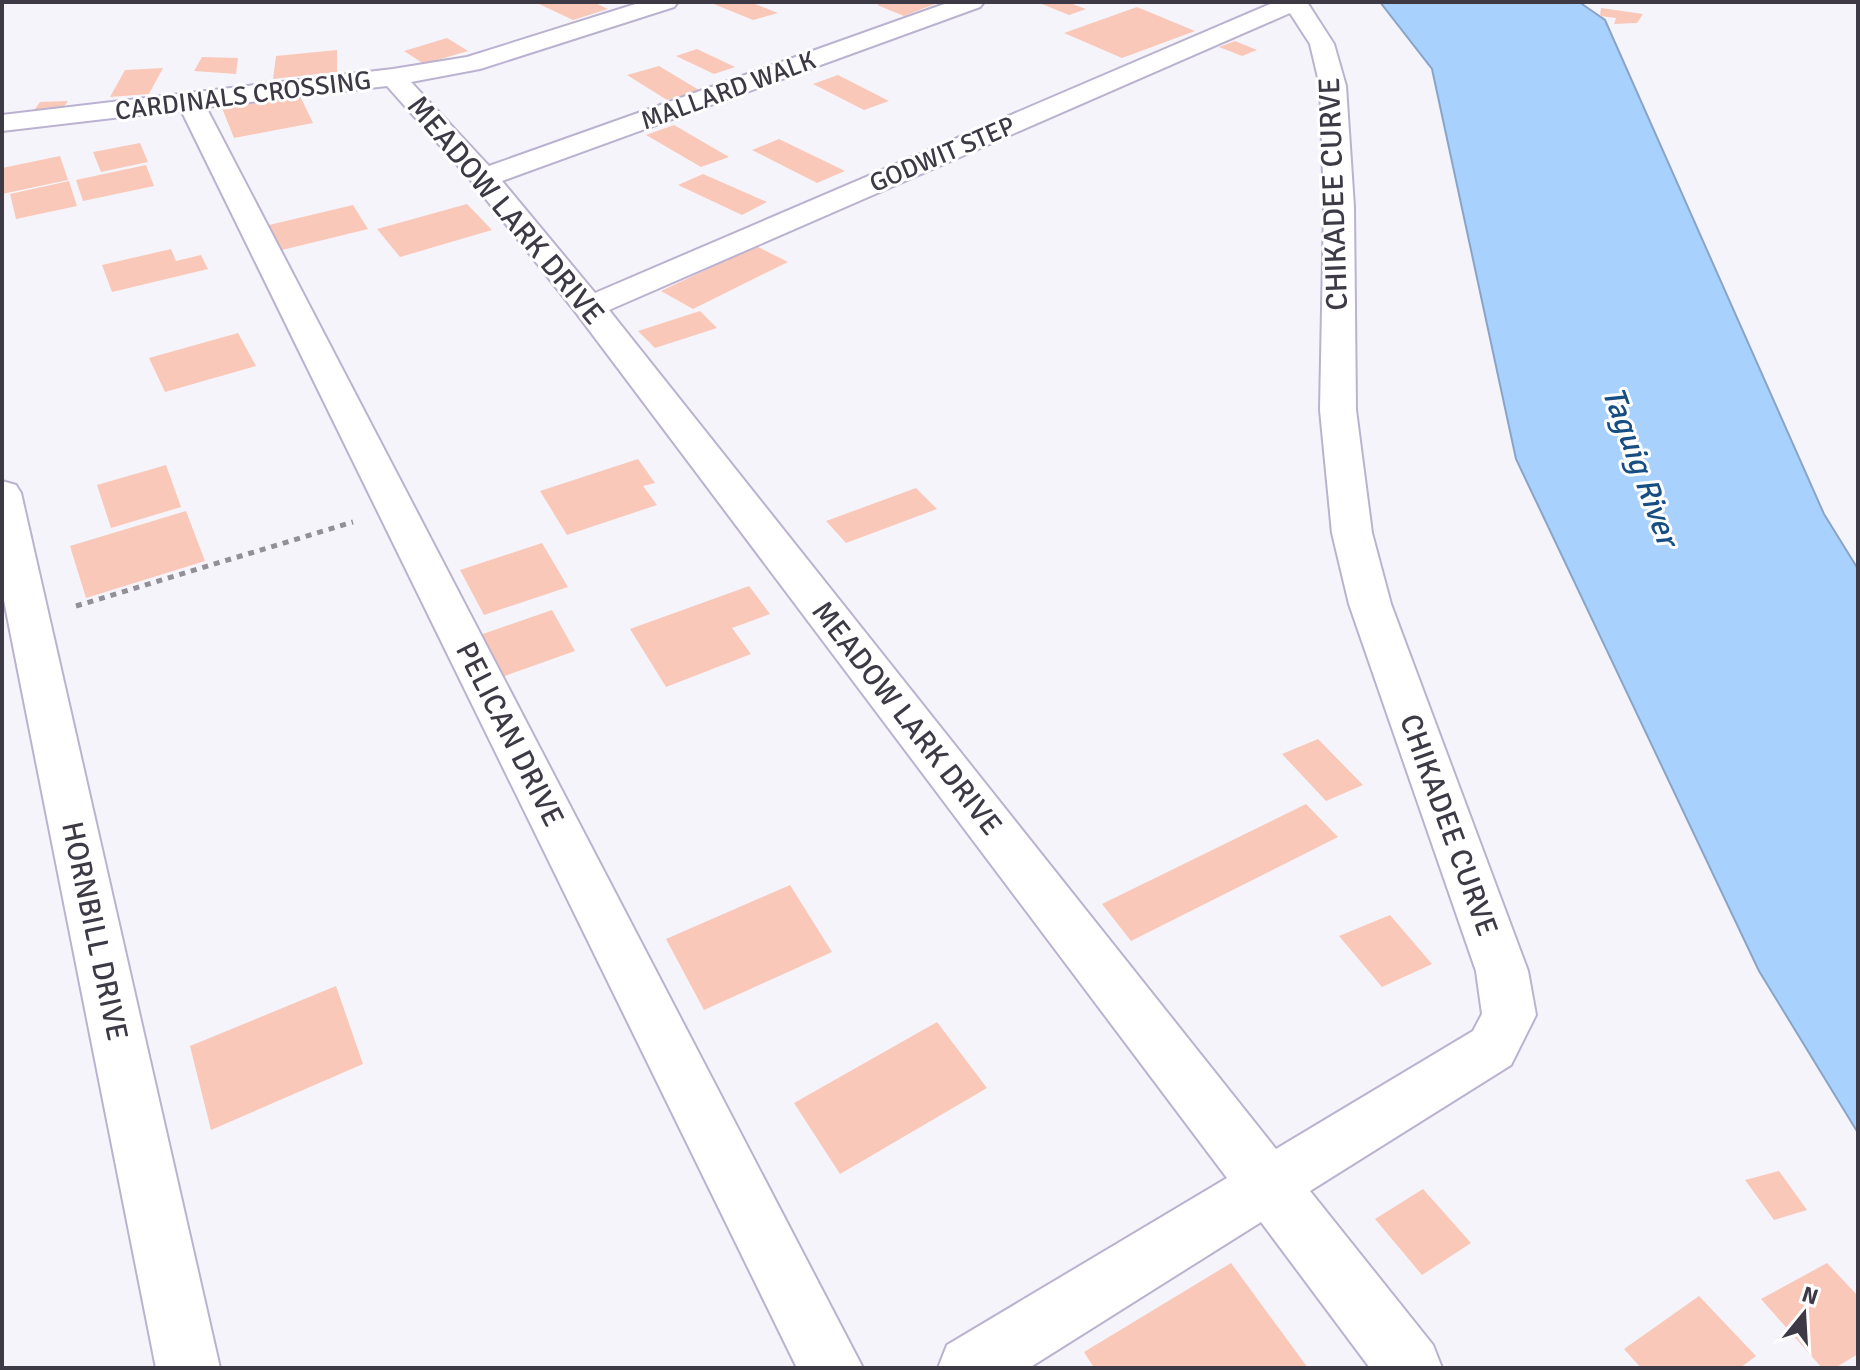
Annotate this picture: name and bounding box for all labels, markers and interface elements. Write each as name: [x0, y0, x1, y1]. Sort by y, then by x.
street label: MALLARD WALK: [637, 44, 821, 137]
street label: CARDINALS CROSSING: [113, 64, 373, 128]
street label: CHIKADEE CURVE: [1311, 77, 1356, 311]
street label: MEADOW LARK DRIVE: [399, 88, 612, 332]
street label: GODWIT STEP: [865, 110, 1020, 200]
water label: Taguig River: [1594, 382, 1689, 555]
street label: MEADOW LARK DRIVE: [804, 594, 1010, 843]
street label: PELICAN DRIVE: [447, 636, 572, 833]
street label: CHIKADEE CURVE: [1391, 709, 1506, 941]
street label: HORNBILL DRIVE: [53, 818, 136, 1044]
north arrow: [1764, 1274, 1844, 1354]
text: N: [1799, 1280, 1821, 1311]

